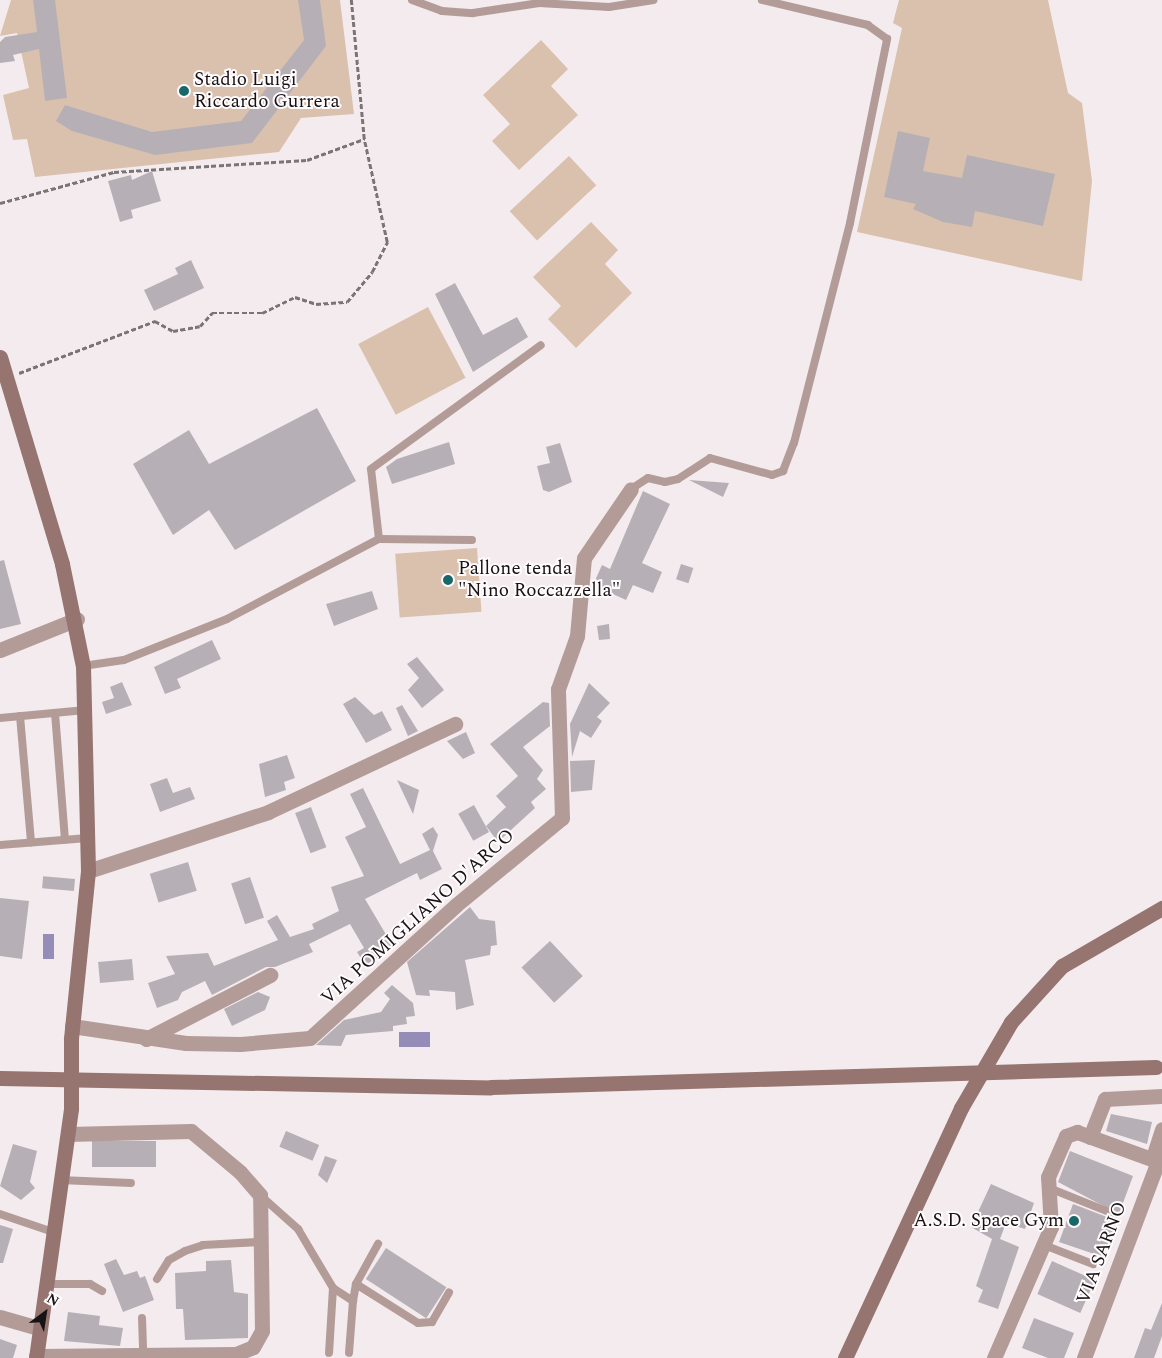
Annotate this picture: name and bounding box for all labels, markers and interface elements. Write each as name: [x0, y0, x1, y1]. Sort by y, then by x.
place label: Stadio Luigi Riccardo Gurrera: [194, 69, 340, 113]
marker: Stadio Luigi Riccardo Gurrera: [178, 85, 190, 97]
place label: Pallone tenda "Nino Roccazzella": [458, 558, 620, 602]
marker: Pallone tenda "Nino Roccazzella": [442, 574, 454, 586]
street label: VIA POMIGLIANO D'ARCO: [317, 824, 519, 1010]
street label: VIA SARNO: [1072, 1199, 1132, 1307]
place label: A.S.D. Space Gym: [914, 1210, 1064, 1232]
marker: A.S.D. Space Gym: [1068, 1215, 1080, 1227]
north arrow: [20, 1288, 70, 1338]
text: N: [43, 1288, 63, 1312]

